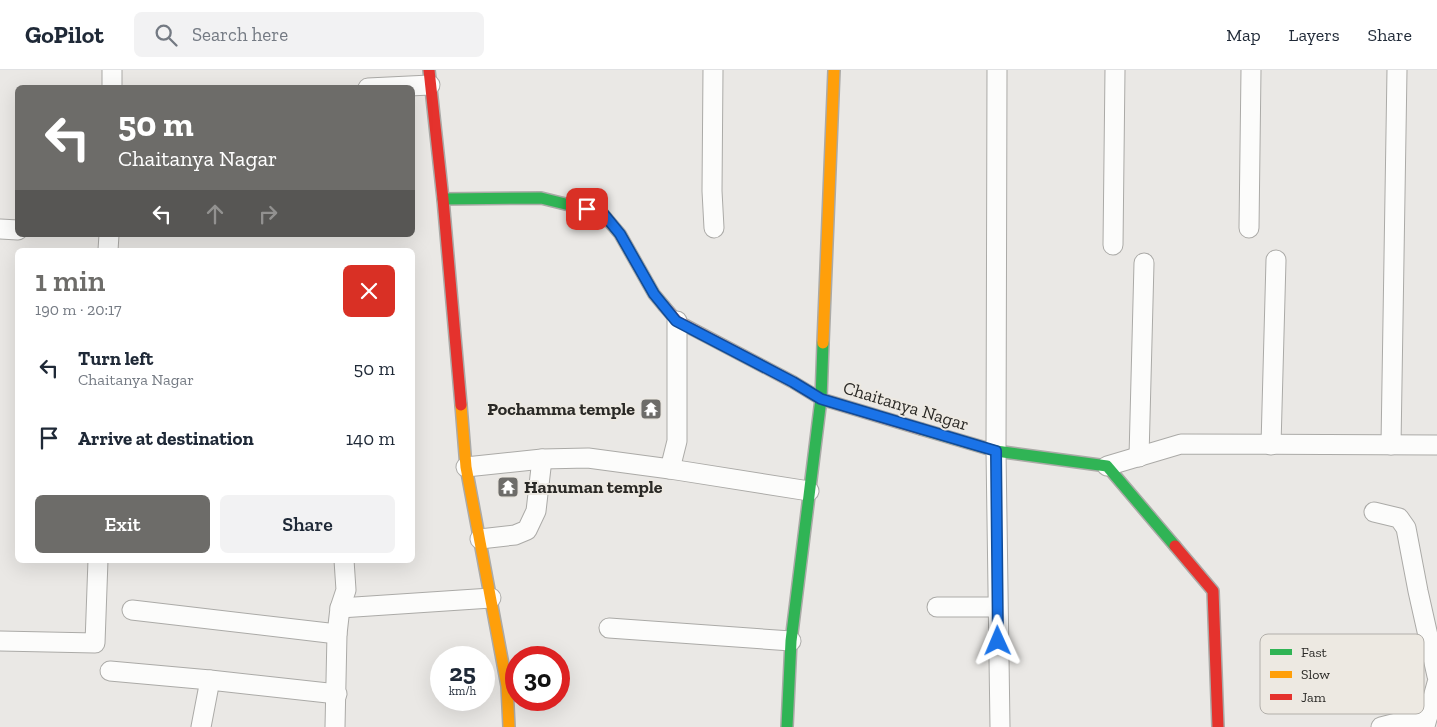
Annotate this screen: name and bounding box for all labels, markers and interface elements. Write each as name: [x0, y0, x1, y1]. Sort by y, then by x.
search box: [134, 12, 484, 57]
text: GoPilot: [25, 20, 104, 49]
icon: search: [152, 21, 180, 49]
text: Search here: [192, 23, 288, 46]
text: Map: [1226, 24, 1261, 46]
text: Layers: [1289, 24, 1340, 46]
text: Share: [1368, 24, 1412, 46]
text: 50 m: [118, 103, 194, 145]
icon: left: [35, 105, 100, 170]
text: Chaitanya Nagar: [118, 145, 277, 172]
pin: [566, 188, 608, 230]
icon: arrive: [573, 195, 601, 223]
icon: left: [148, 200, 176, 228]
icon: ahead: [201, 200, 229, 228]
icon: right: [254, 200, 282, 228]
text: 1 min: [35, 263, 105, 299]
button: close: [343, 265, 395, 317]
text: 190 m · 20:17: [35, 300, 122, 319]
text: Turn left: [78, 347, 153, 370]
icon: left: [35, 354, 63, 382]
text: 50 m: [354, 357, 395, 380]
text: Chaitanya Nagar: [78, 370, 194, 389]
street label: Chaitanya Nagar: [840, 376, 972, 436]
temple icon: Pochamma temple: [639, 397, 663, 421]
place label: Pochamma temple: [487, 398, 635, 420]
icon: arrive: [35, 424, 63, 452]
text: Arrive at destination: [78, 427, 254, 450]
text: 140 m: [346, 427, 395, 450]
temple icon: Hanuman temple: [496, 475, 520, 499]
place label: Hanuman temple: [524, 476, 663, 498]
button: Exit: [35, 495, 210, 553]
button: Share: [220, 495, 395, 553]
position arrow: [971, 614, 1023, 666]
legend: [1260, 634, 1424, 714]
text: Fast: [1301, 644, 1328, 661]
speed limit sign: 30: [505, 646, 570, 711]
text: 25: [449, 657, 476, 687]
text: Slow: [1301, 666, 1330, 683]
text: km/h: [449, 684, 476, 698]
text: Jam: [1301, 689, 1326, 706]

